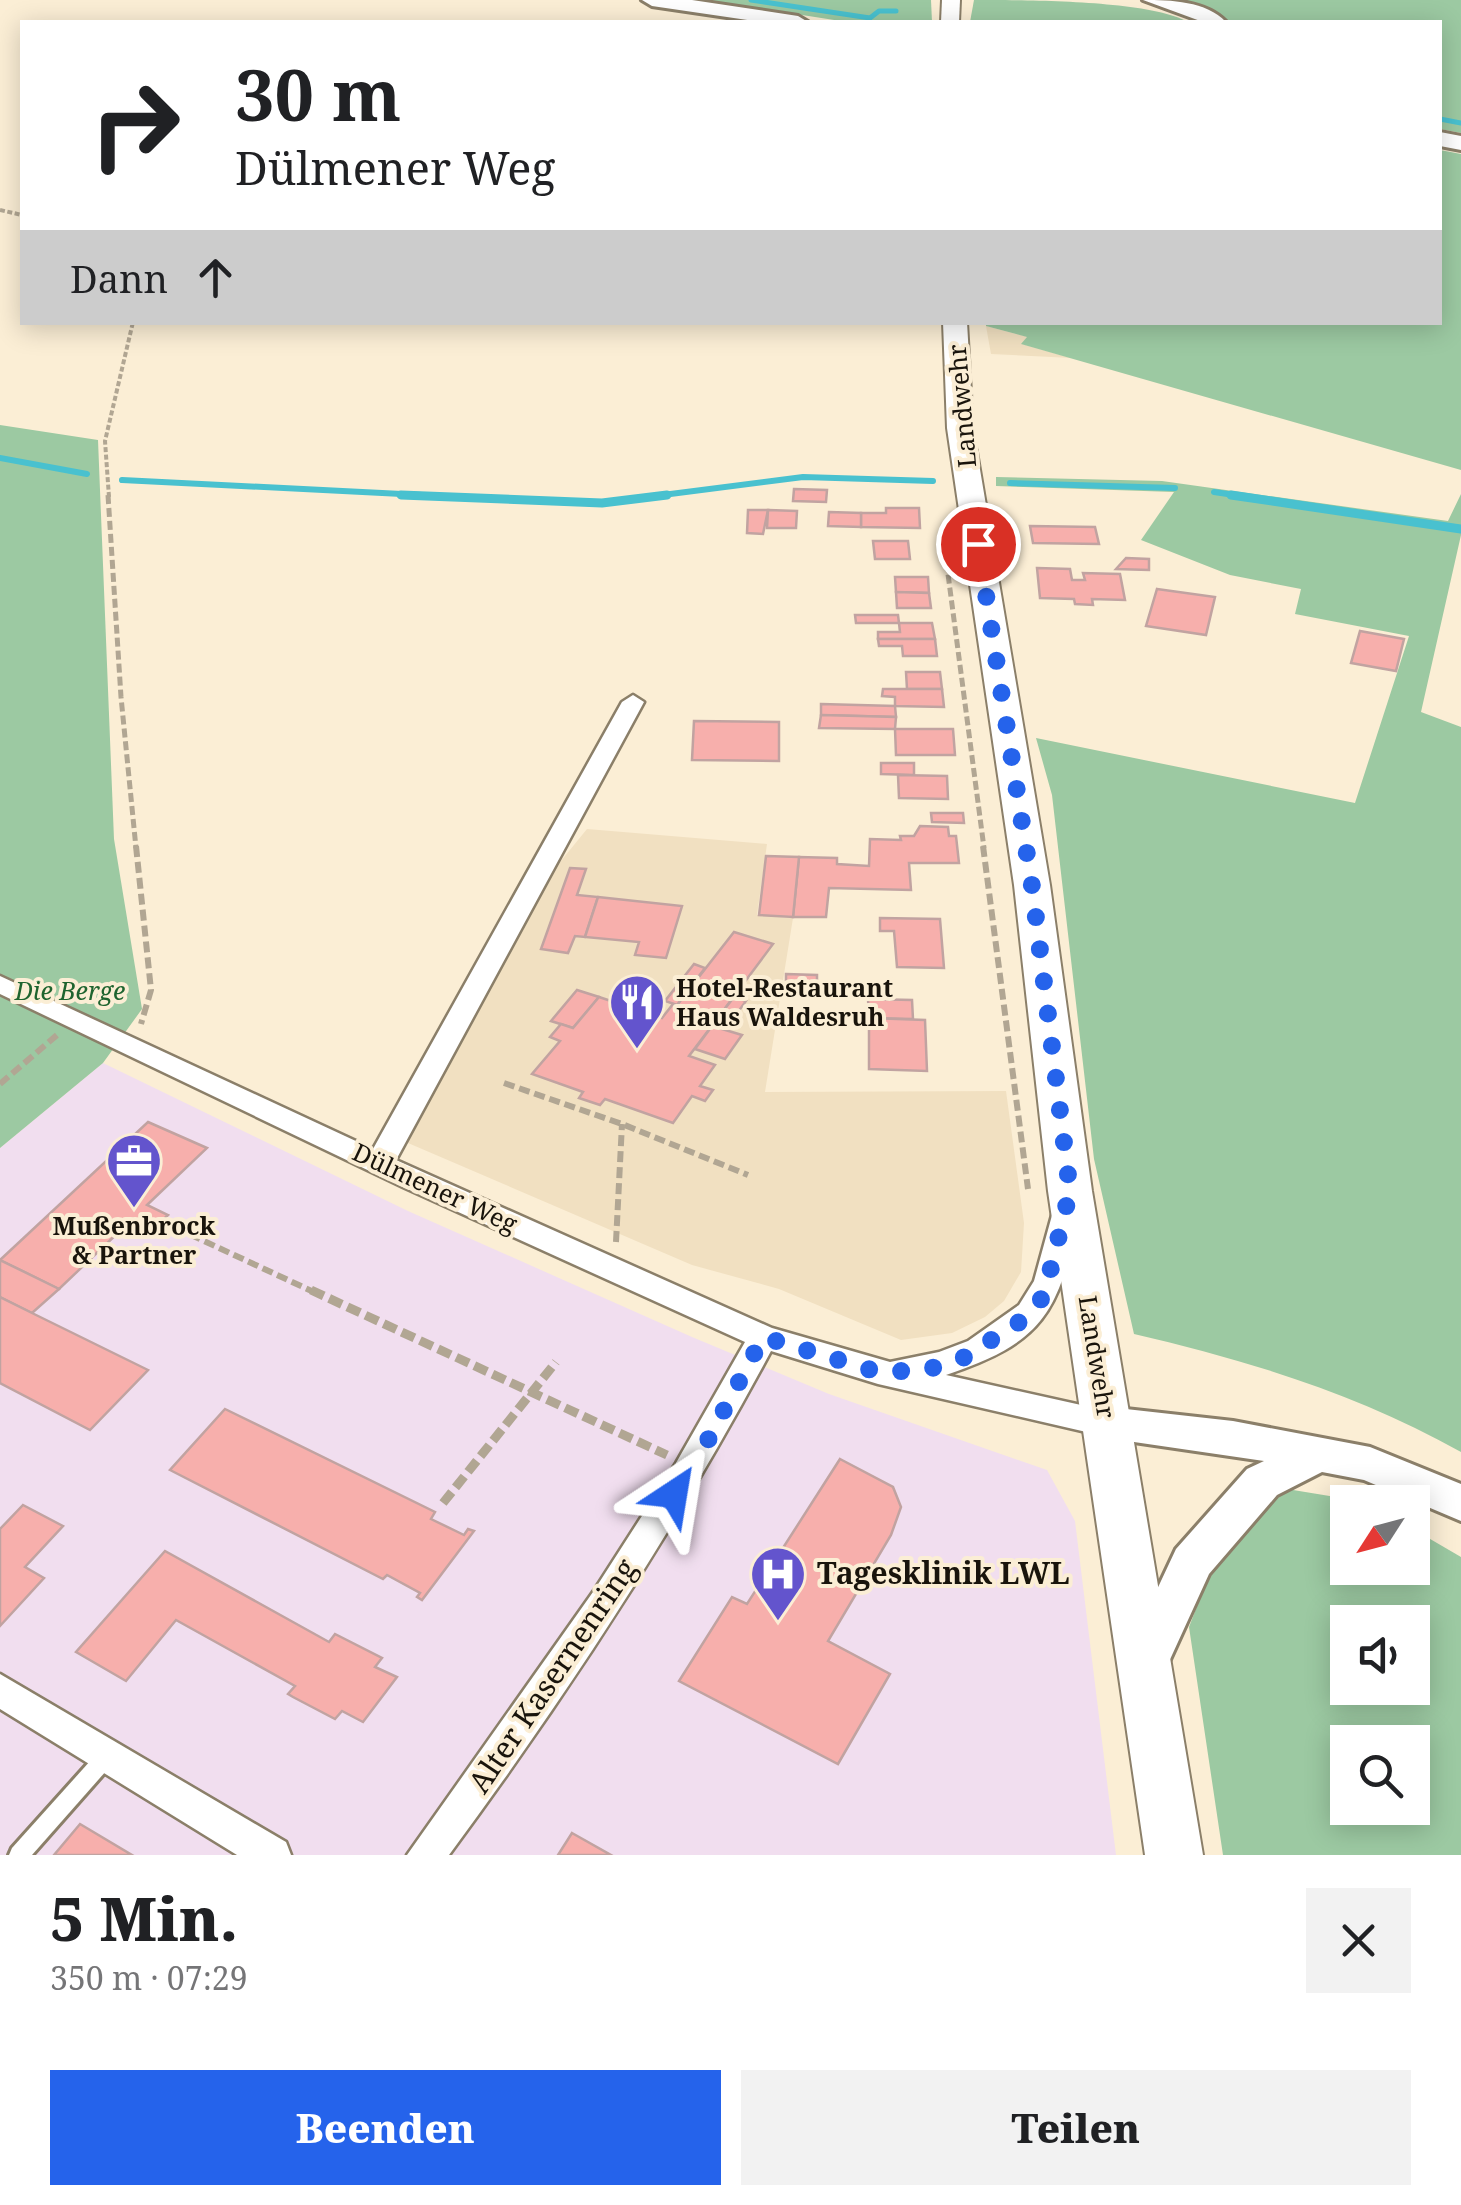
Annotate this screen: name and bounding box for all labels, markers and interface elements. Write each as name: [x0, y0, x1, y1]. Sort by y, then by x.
text: 30 m: [235, 46, 401, 142]
icon: right: [70, 60, 200, 190]
text: Dülmener Weg: [235, 137, 556, 198]
icon: ahead: [188, 250, 243, 305]
text: Dann: [70, 252, 168, 304]
street label: Landwehr: [939, 343, 983, 469]
pin: [936, 502, 1021, 587]
icon: arrive: [951, 517, 1006, 572]
place label: Hotel-Restaurant Haus Waldesruh: [676, 970, 893, 1033]
restaurant icon: Hotel-Restaurant Haus Waldesruh: [607, 972, 667, 1051]
park label: Die Berge: [14, 973, 125, 1007]
office icon: Mußenbrock & Partner: [104, 1131, 164, 1210]
street label: Dülmener Weg: [348, 1134, 524, 1240]
place label: Mußenbrock & Partner: [53, 1208, 215, 1271]
street label: Landwehr: [1072, 1293, 1124, 1421]
position arrow: [622, 1442, 726, 1546]
north arrow: [1330, 1485, 1430, 1585]
map controls: [1330, 1485, 1430, 1825]
hospital icon: Tagesklinik LWL: [748, 1544, 808, 1623]
street label: Alter Kasernenring: [458, 1550, 646, 1800]
place label: Tagesklinik LWL: [817, 1552, 1070, 1593]
button: sound: [1330, 1605, 1430, 1705]
button: search: [1330, 1725, 1430, 1825]
text: 5 Min.: [50, 1877, 238, 1959]
button: close: [1306, 1888, 1411, 1993]
text: 350 m · 07:29: [50, 1956, 248, 1999]
button: Beenden: [50, 2070, 721, 2185]
button: Teilen: [741, 2070, 1411, 2185]

